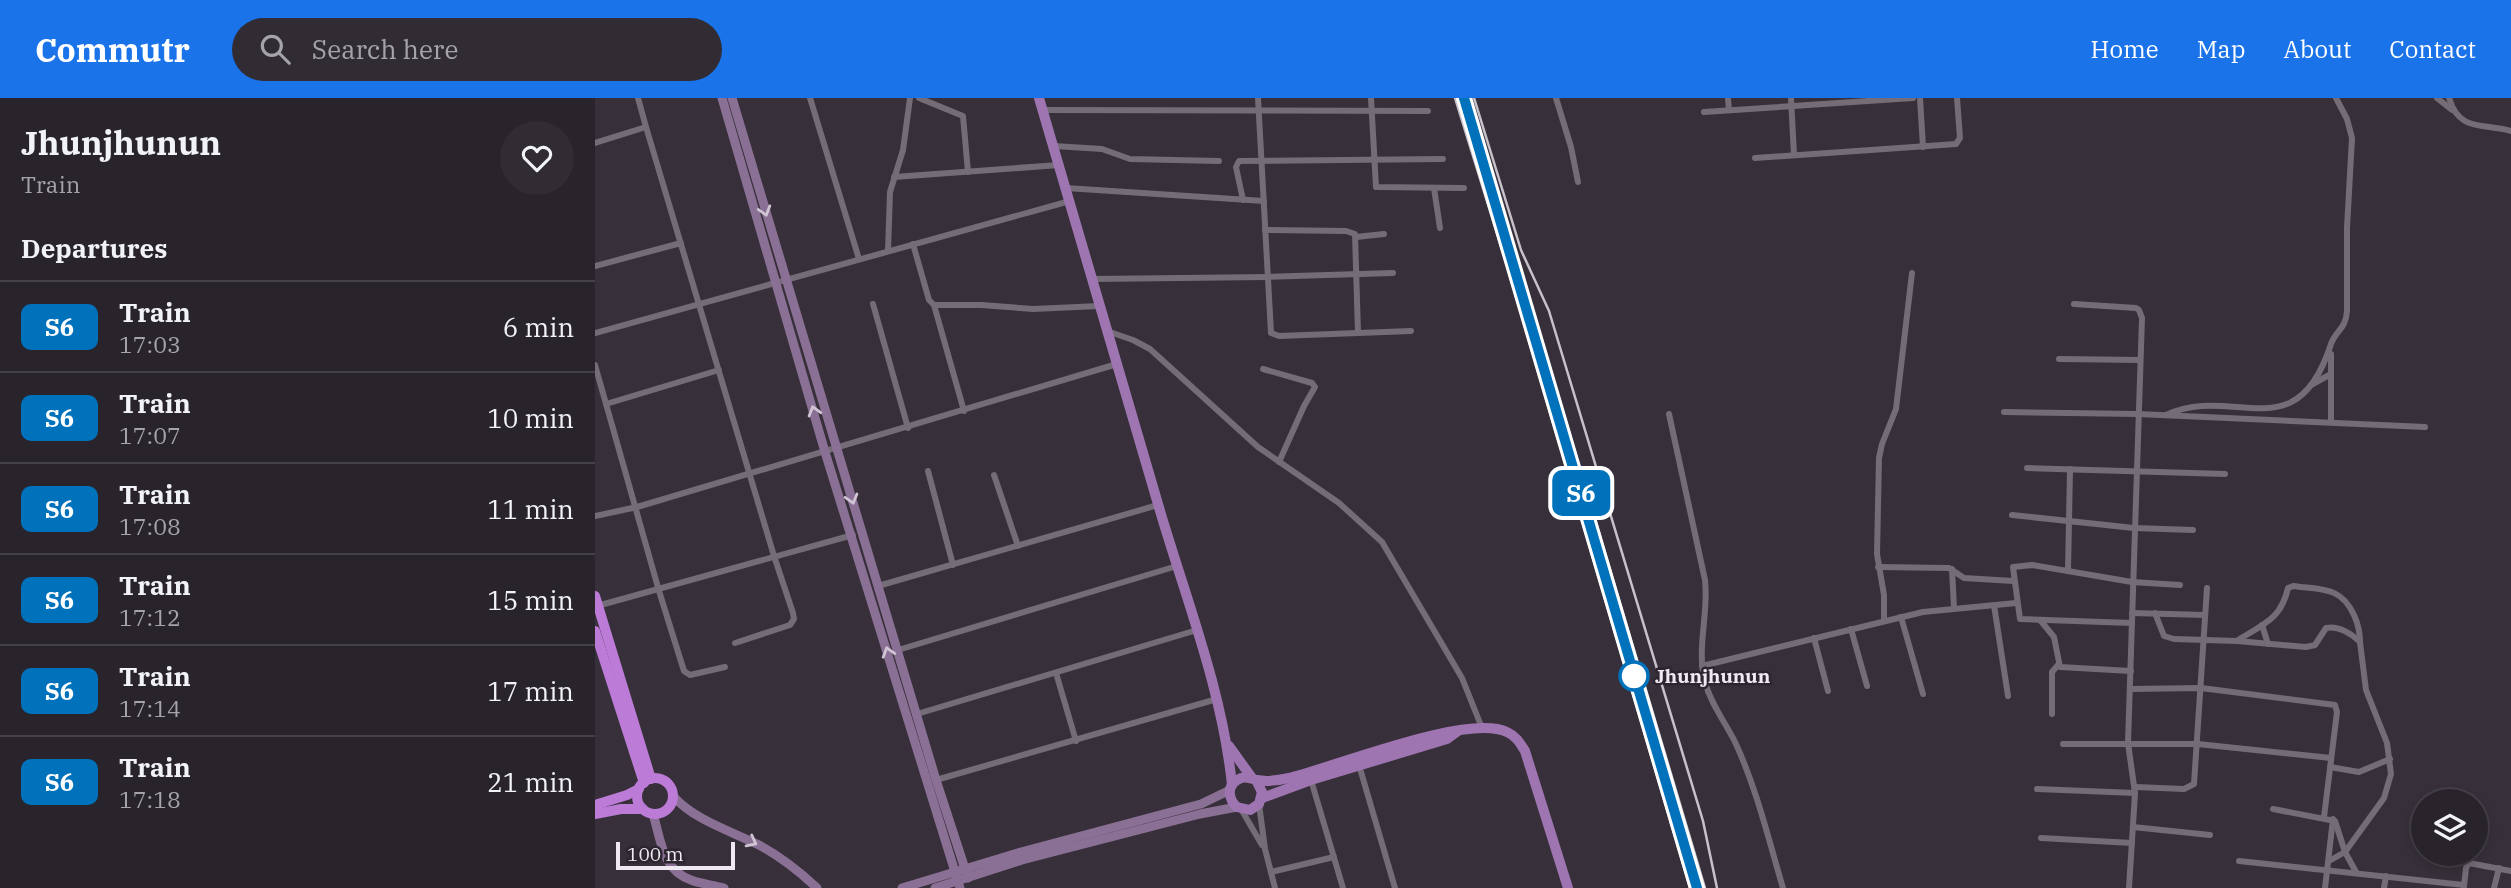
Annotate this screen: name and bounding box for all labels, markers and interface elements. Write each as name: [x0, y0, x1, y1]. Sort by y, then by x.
search box: [232, 18, 722, 81]
text: Commutr: [35, 28, 190, 71]
icon: search: [256, 30, 294, 68]
text: Search here: [312, 32, 458, 66]
text: Home: [2091, 33, 2159, 65]
text: Map: [2197, 33, 2245, 65]
text: About: [2283, 33, 2351, 65]
text: Contact: [2389, 33, 2476, 65]
text: Jhunjhunun: [21, 121, 221, 164]
button: heart: [500, 121, 574, 195]
text: Train: [21, 169, 80, 199]
one-way arrow: [757, 204, 772, 216]
text: Departures: [21, 231, 167, 265]
text: Train: [119, 295, 191, 329]
text: 6 min: [503, 310, 574, 344]
text: S6: [45, 311, 74, 343]
text: 17:03: [119, 329, 181, 359]
text: Train: [119, 386, 191, 420]
text: 10 min: [487, 401, 574, 435]
text: S6: [45, 402, 74, 434]
one-way arrow: [808, 406, 822, 418]
text: 17:07: [119, 420, 181, 450]
line badge: S6: [1549, 470, 1613, 516]
text: Train: [119, 477, 191, 511]
text: S6: [1566, 477, 1596, 509]
text: 11 min: [487, 492, 574, 526]
text: S6: [45, 493, 74, 525]
one-way arrow: [843, 493, 858, 505]
text: 17:08: [119, 511, 181, 541]
text: Train: [119, 568, 191, 602]
text: 15 min: [487, 583, 574, 617]
text: S6: [45, 584, 74, 616]
text: 17:12: [119, 602, 181, 632]
one-way arrow: [882, 646, 897, 658]
text: Train: [119, 659, 191, 693]
marker: Jhunjhunun: [1619, 661, 1649, 691]
place label: Jhunjhunun: [1655, 664, 1771, 688]
text: 17 min: [487, 674, 574, 708]
text: S6: [45, 675, 74, 707]
text: 17:14: [119, 693, 181, 723]
text: Train: [119, 750, 191, 784]
text: 21 min: [487, 765, 574, 799]
text: S6: [45, 766, 74, 798]
text: 17:18: [119, 784, 181, 814]
map controls: [2411, 789, 2488, 866]
button: layers: [2411, 789, 2488, 866]
one-way arrow: [745, 834, 757, 848]
scale bar: [616, 839, 735, 871]
text: 100 m: [627, 842, 684, 866]

